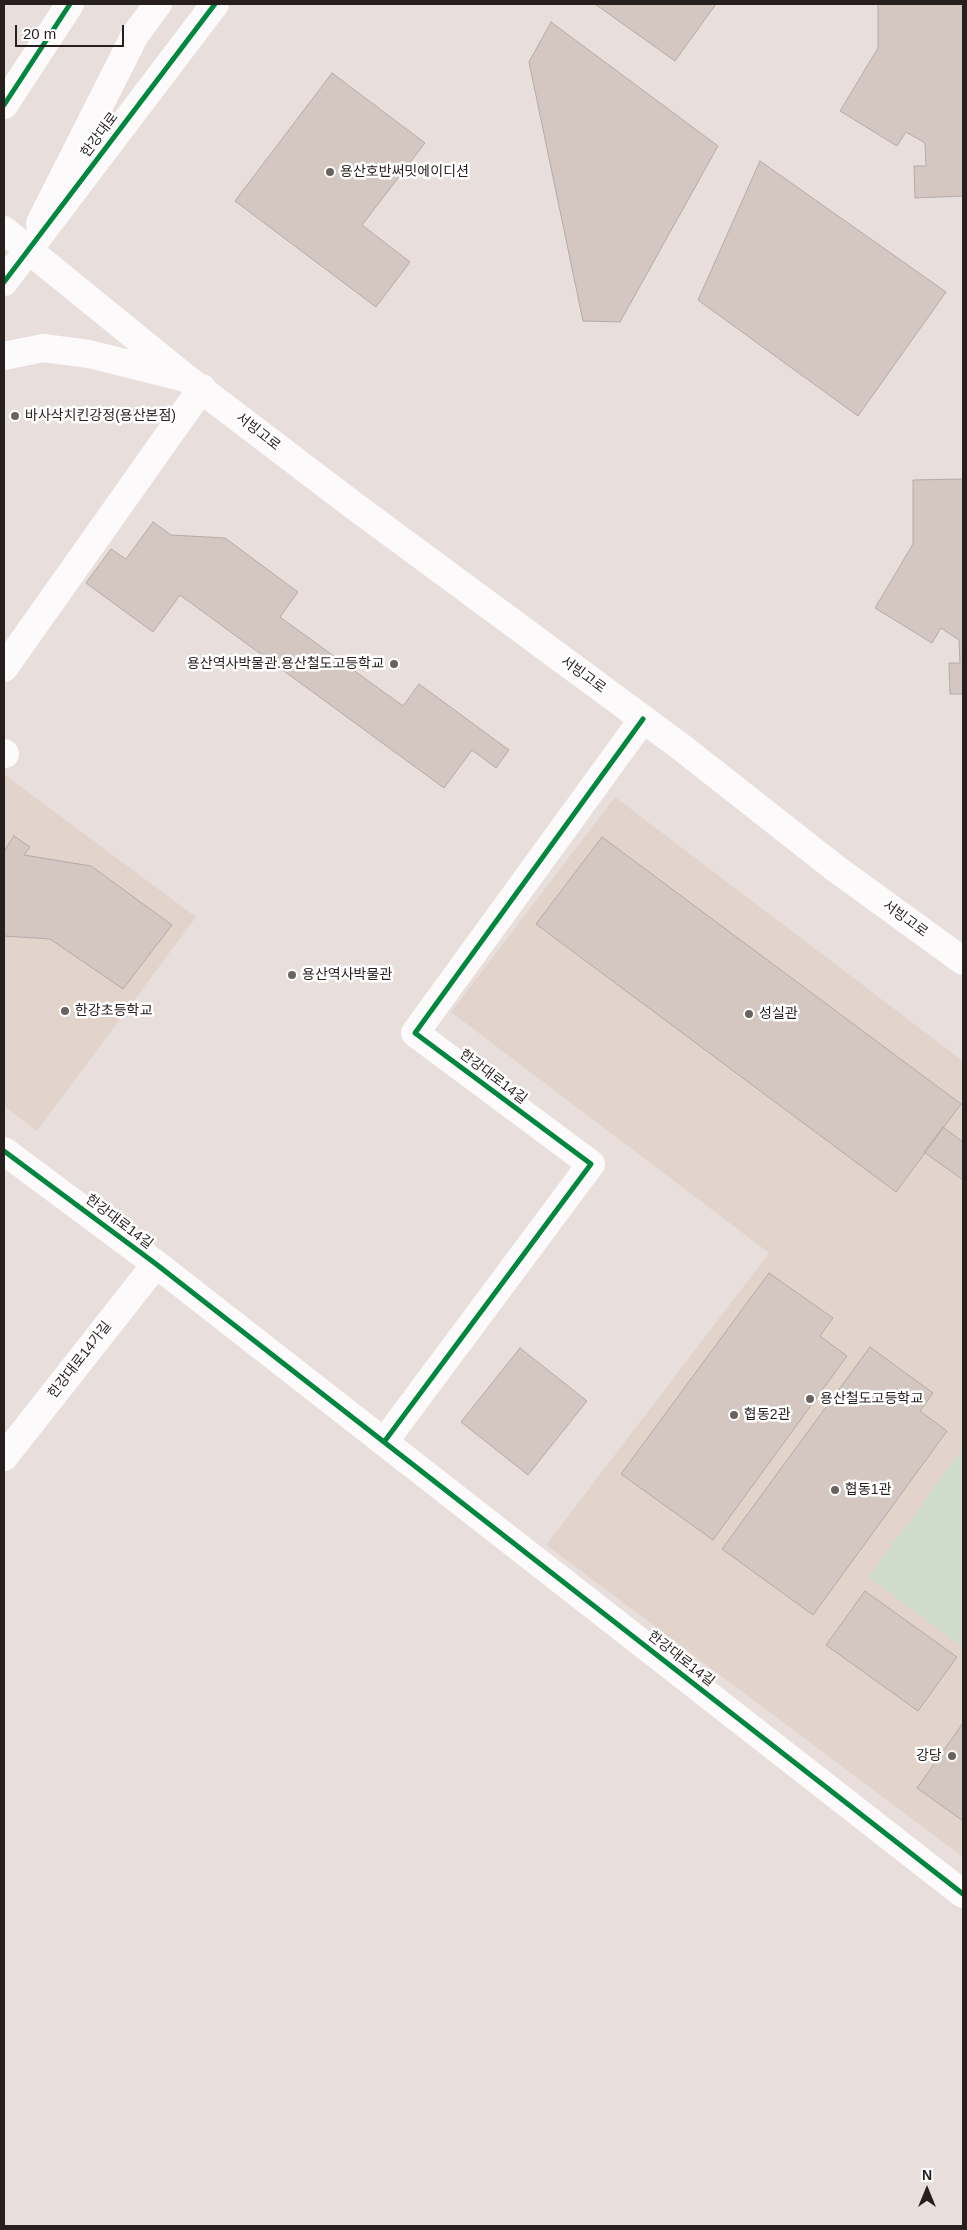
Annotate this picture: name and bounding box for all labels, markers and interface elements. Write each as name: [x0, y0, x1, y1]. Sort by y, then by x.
scale bar: [18, 15, 126, 47]
text: 20 m: [23, 25, 56, 42]
street label: 한강대로: [78, 109, 122, 161]
place label: 용산호반써밋에이디션: [340, 164, 469, 180]
marker: 용산호반써밋에이디션: [324, 166, 336, 178]
place label: 바사삭치킨강정(용산본점): [25, 408, 176, 424]
marker: 바사삭치킨강정(용산본점): [9, 410, 21, 422]
street label: 서빙고로: [233, 410, 283, 454]
street label: 서빙고로: [557, 653, 609, 697]
place label: 용산역사박물관.용산철도고등학교: [187, 656, 384, 672]
marker: 용산역사박물관.용산철도고등학교: [388, 658, 400, 670]
street label: 서빙고로: [879, 897, 931, 941]
place label: 용산역사박물관: [302, 967, 392, 983]
marker: 용산역사박물관: [286, 969, 298, 981]
place label: 한강초등학교: [75, 1003, 152, 1019]
marker: 한강초등학교: [59, 1005, 71, 1017]
place label: 성실관: [759, 1006, 798, 1022]
marker: 성실관: [743, 1008, 755, 1020]
street label: 한강대로14길: [456, 1046, 530, 1108]
street label: 한강대로14길: [82, 1191, 156, 1253]
street label: 한강대로14가길: [45, 1318, 115, 1402]
place label: 용산철도고등학교: [820, 1391, 923, 1407]
marker: 용산철도고등학교: [804, 1393, 816, 1405]
place label: 협동2관: [744, 1407, 790, 1423]
marker: 협동2관: [728, 1409, 740, 1421]
place label: 협동1관: [845, 1482, 891, 1498]
marker: 협동1관: [829, 1484, 841, 1496]
street label: 한강대로14길: [644, 1628, 718, 1690]
place label: 강당: [916, 1748, 942, 1764]
marker: 강당: [946, 1750, 958, 1762]
north arrow: [902, 2165, 952, 2215]
text: N: [922, 2167, 932, 2183]

